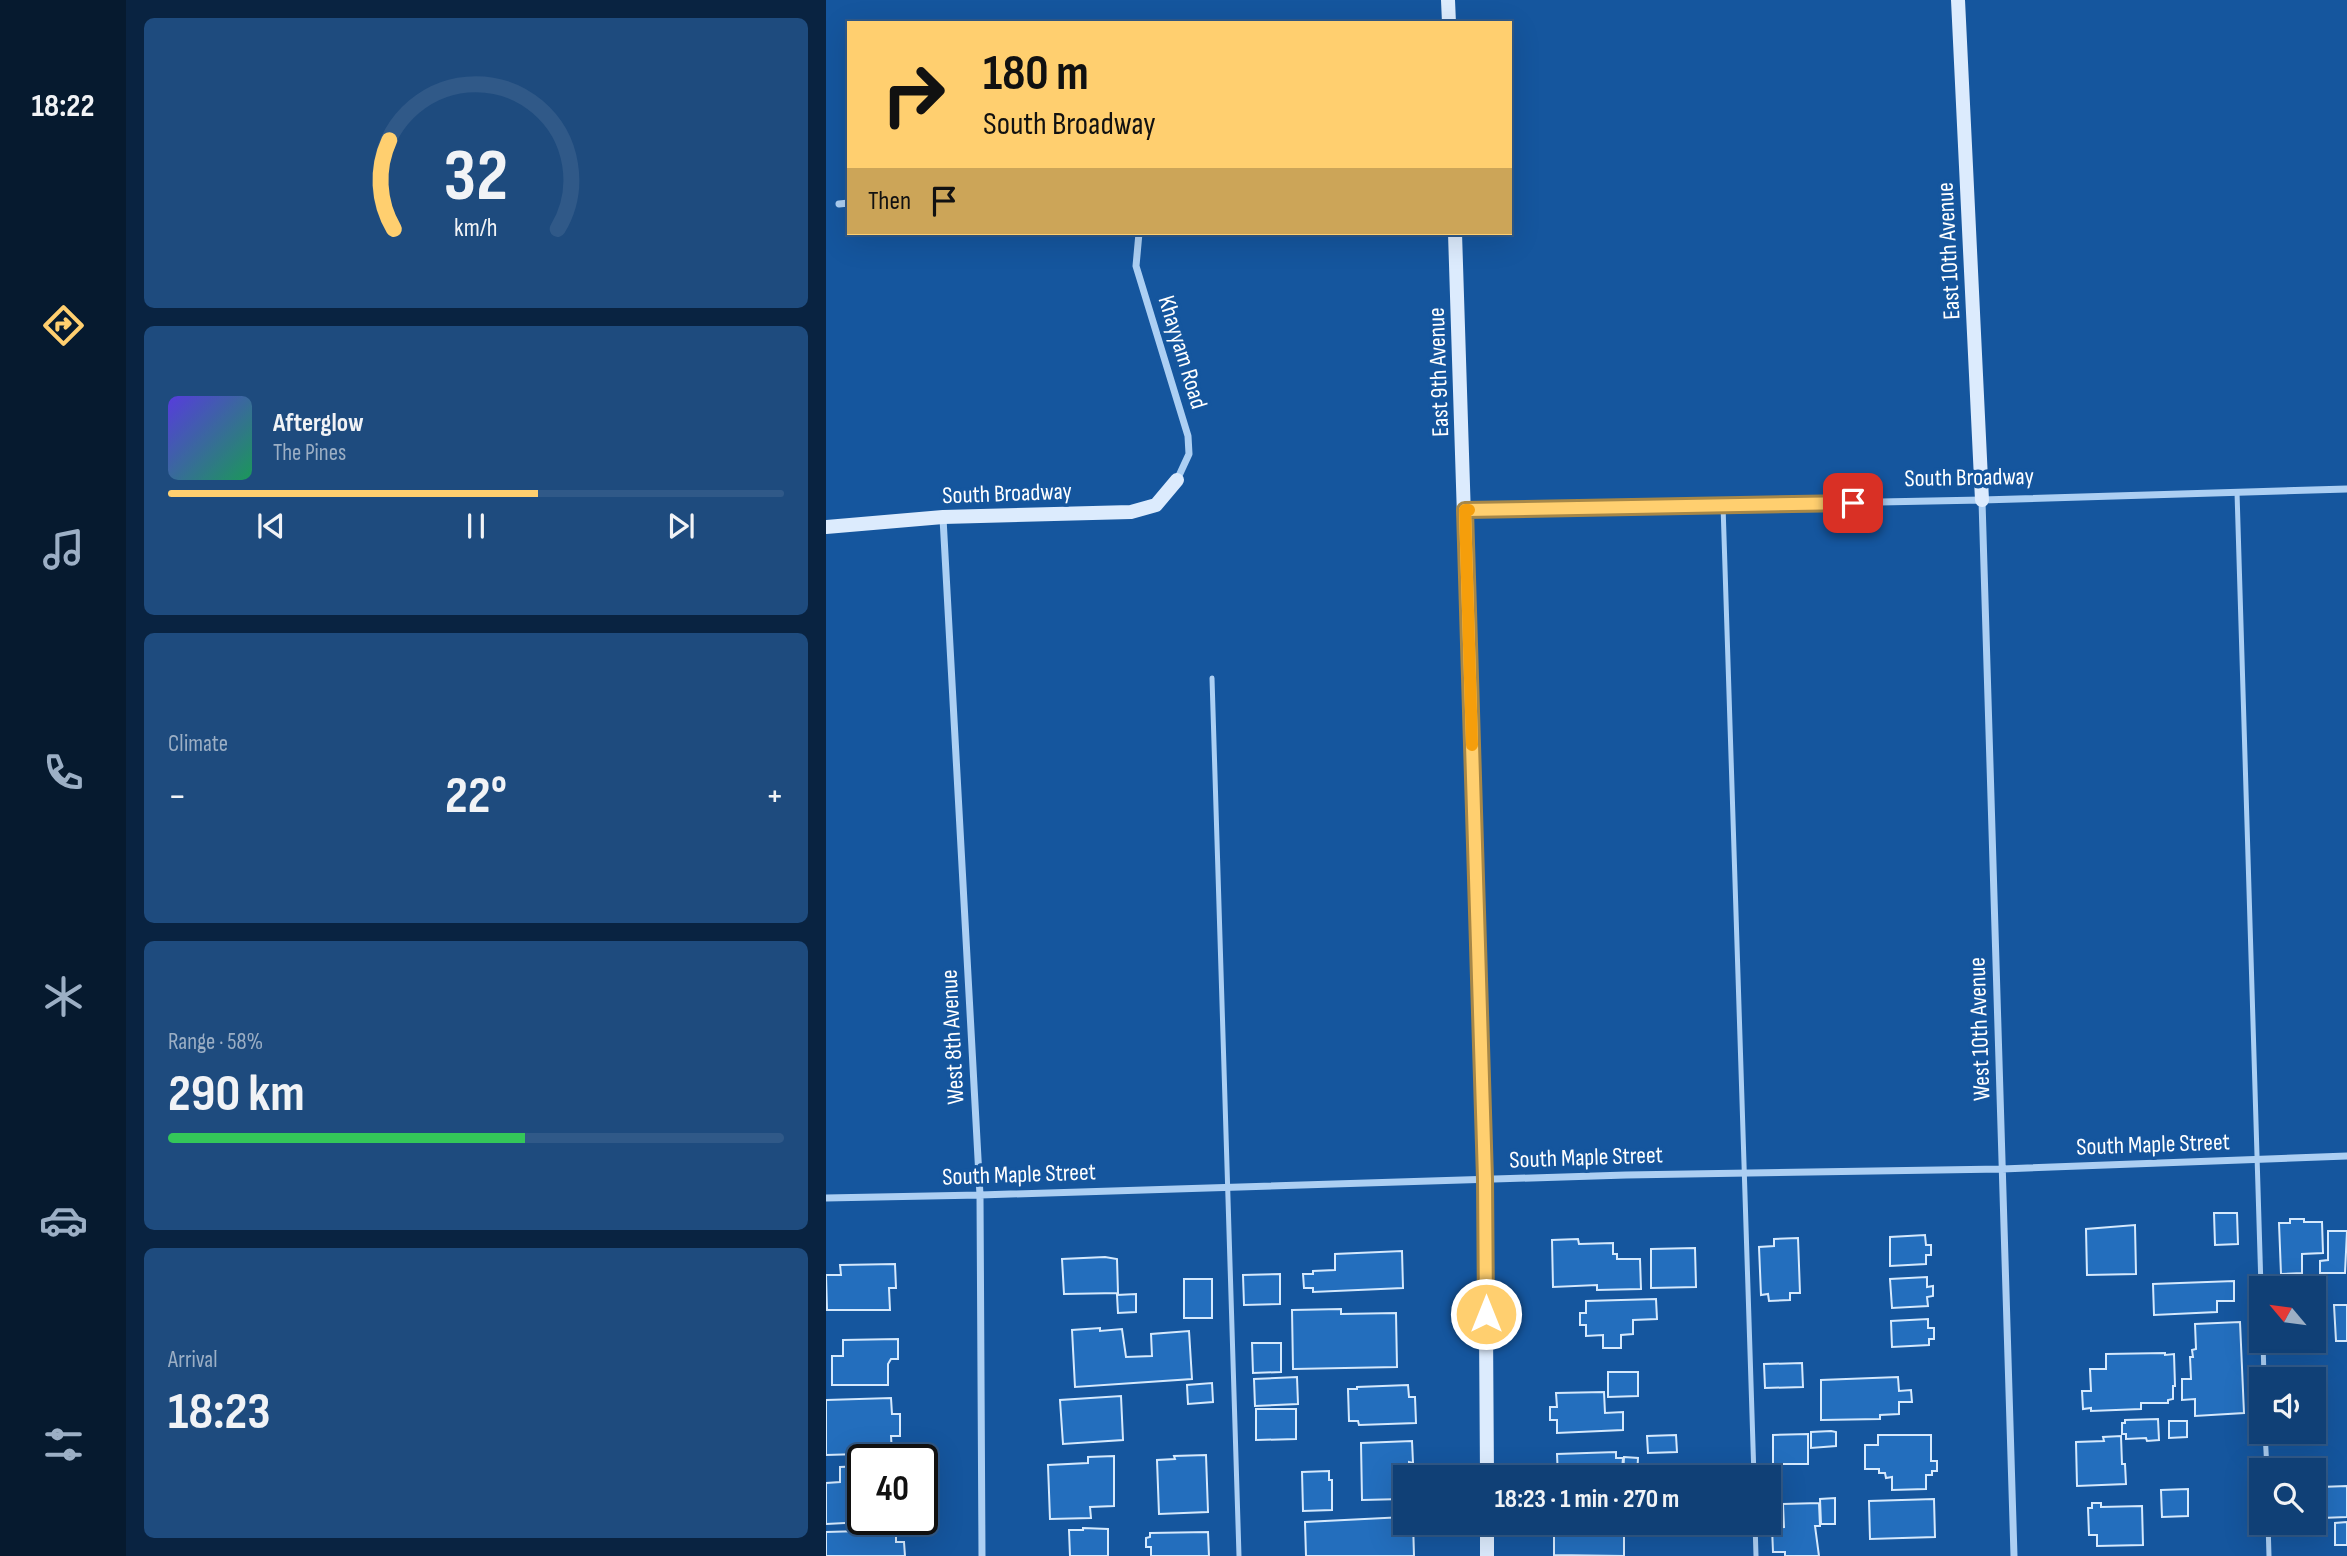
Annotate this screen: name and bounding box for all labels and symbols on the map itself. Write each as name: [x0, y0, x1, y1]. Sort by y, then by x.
street label: East 10th Avenue: [1930, 181, 1967, 320]
street label: Khayyam Road: [1152, 292, 1213, 412]
street label: East 9th Avenue: [1422, 307, 1455, 437]
street label: South Broadway: [1904, 462, 2034, 493]
pin: [1823, 473, 1883, 533]
street label: South Broadway: [942, 477, 1072, 510]
street label: West 10th Avenue: [1962, 957, 1997, 1101]
street label: West 8th Avenue: [934, 969, 971, 1105]
street label: South Maple Street: [2076, 1127, 2230, 1162]
street label: South Maple Street: [1509, 1140, 1663, 1175]
street label: South Maple Street: [942, 1157, 1096, 1192]
north arrow: [2249, 1276, 2326, 1353]
position arrow: [1449, 1277, 1523, 1351]
speed limit sign: 40: [847, 1444, 938, 1535]

